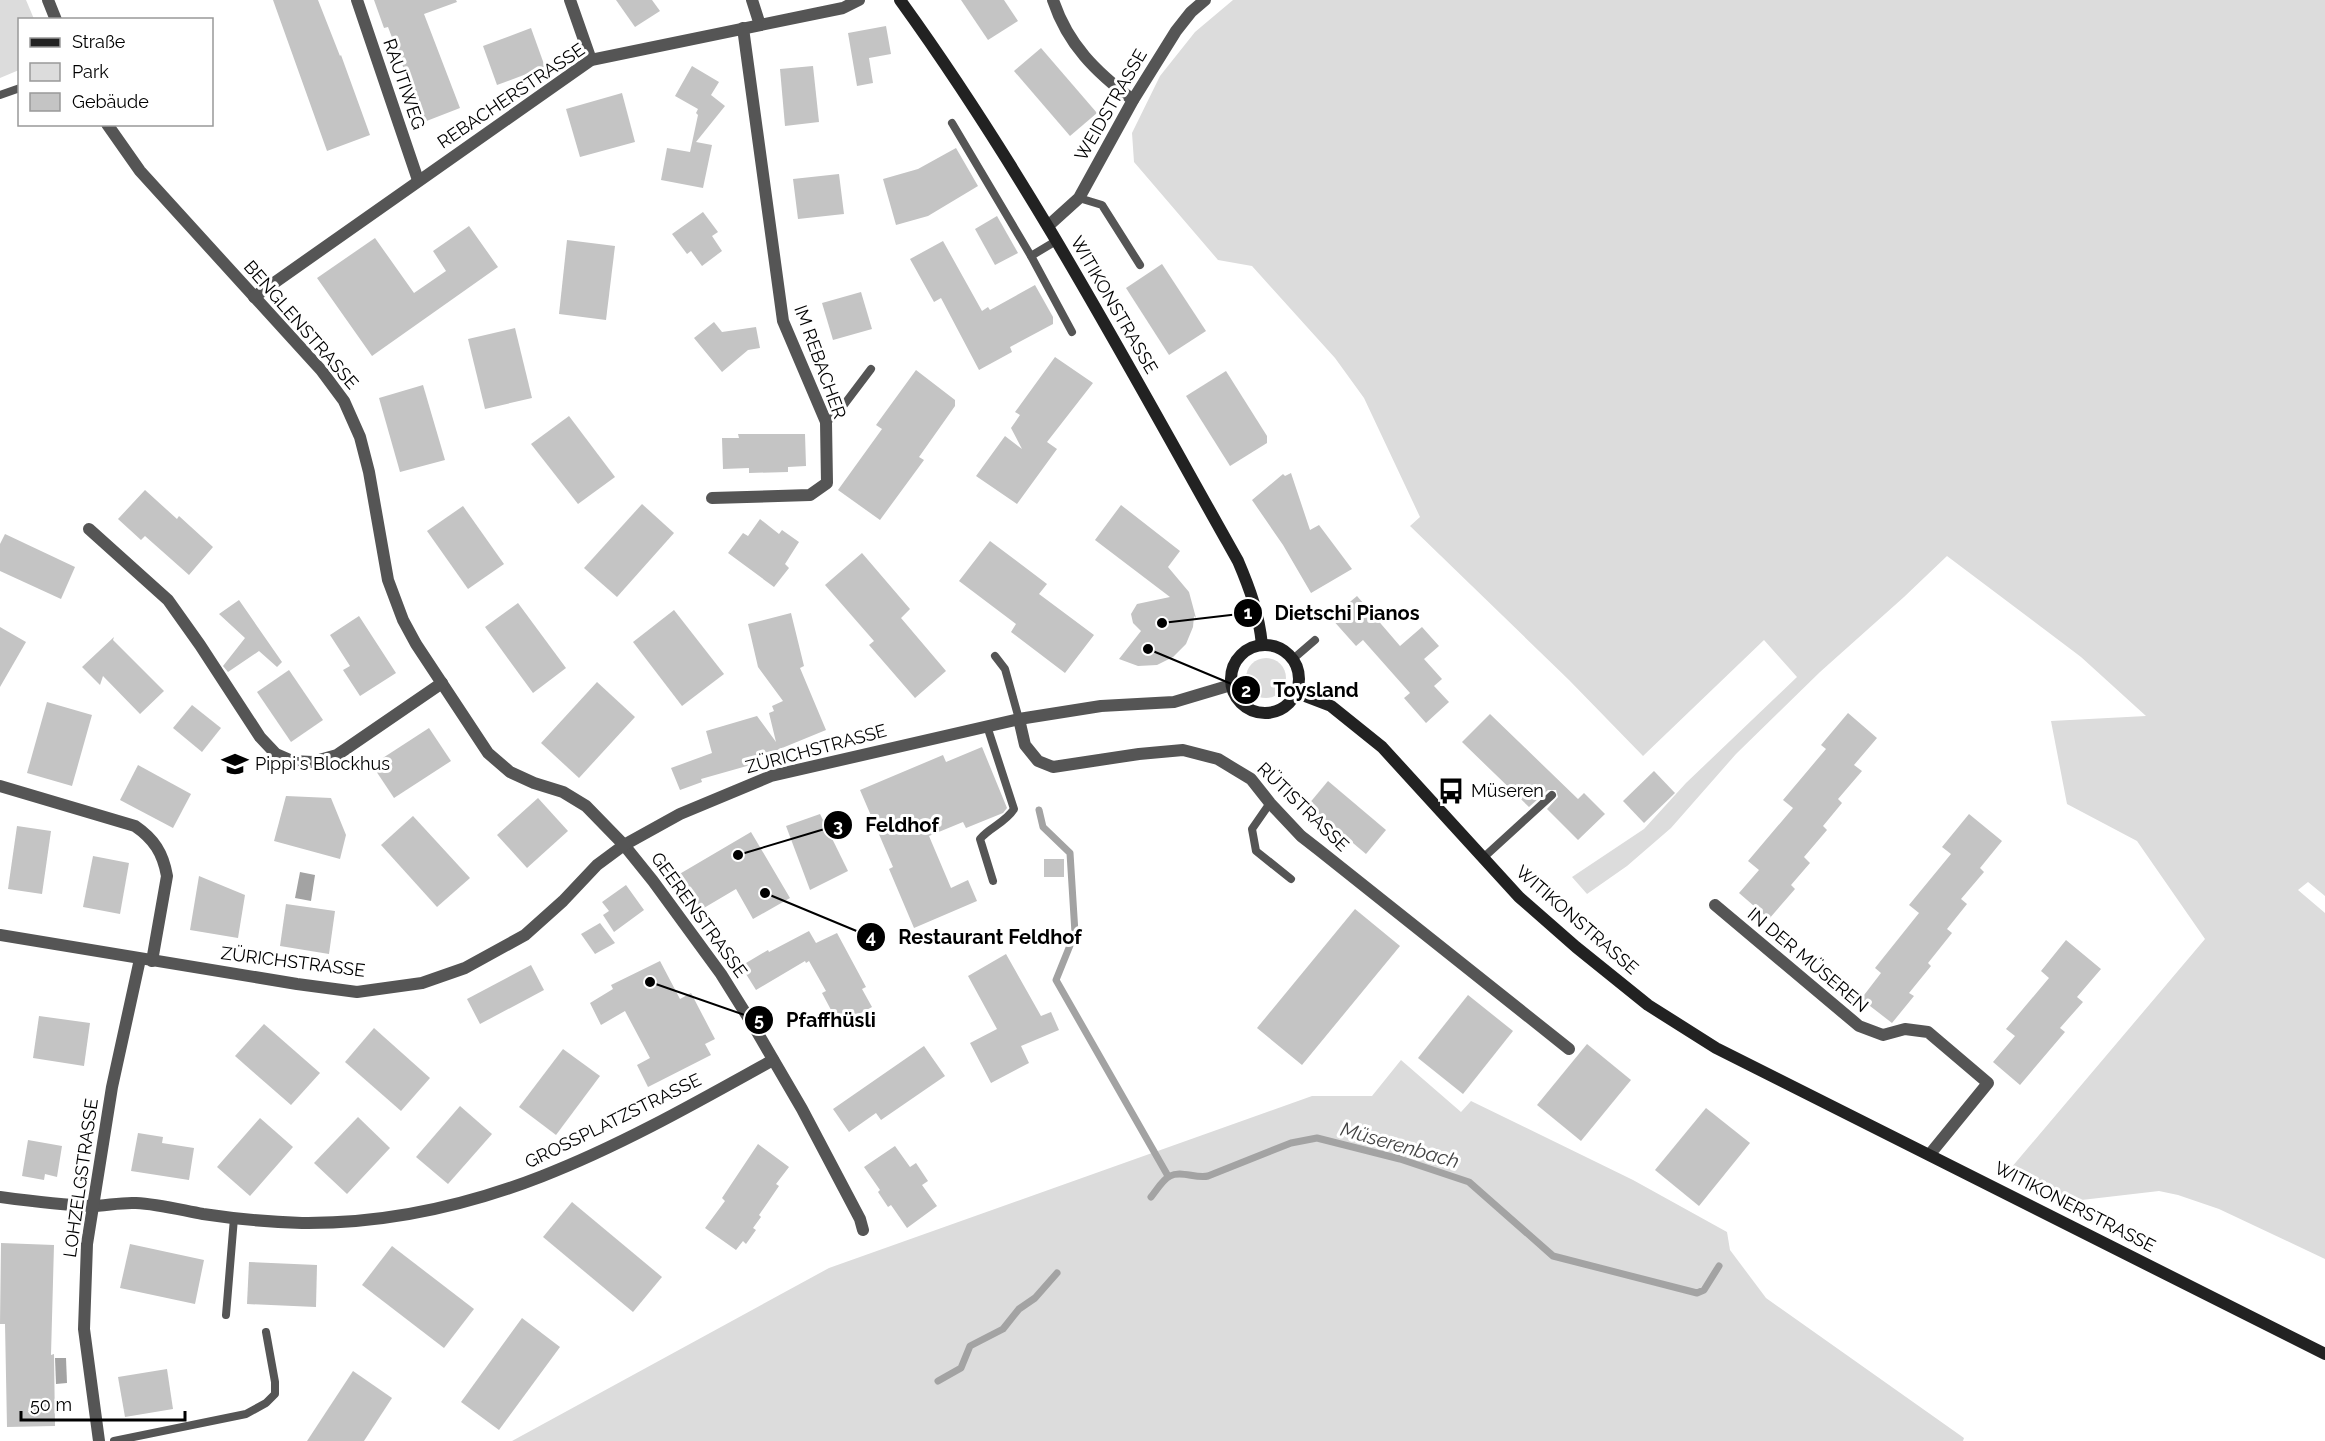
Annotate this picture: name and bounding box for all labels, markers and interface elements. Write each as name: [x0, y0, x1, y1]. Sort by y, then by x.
legend: [18, 18, 213, 126]
text: Straße: [72, 31, 126, 52]
street label: RAUTIWEG: [379, 36, 430, 132]
street label: REBACHERSTRASSE: [433, 39, 588, 153]
street label: WEIDSTRASSE: [1070, 45, 1151, 164]
text: Park: [72, 61, 109, 82]
text: Gebäude: [72, 91, 149, 112]
street label: WITIKONSTRASSE: [1066, 232, 1162, 377]
street label: BENGLENSTRASSE: [240, 256, 363, 393]
street label: IM REBACHER: [790, 302, 851, 422]
callout: Dietschi Pianos: [1233, 594, 1432, 632]
text: Dietschi Pianos: [1274, 601, 1420, 625]
text: 1: [1244, 602, 1253, 623]
callout: Toysland: [1231, 671, 1371, 709]
text: Toysland: [1273, 678, 1359, 702]
text: 2: [1241, 680, 1251, 701]
street label: ZÜRICHSTRASSE: [743, 720, 889, 777]
school or university icon: Pippi's Blockhus: [220, 749, 250, 779]
place label: Pippi's Blockhus: [255, 753, 390, 774]
street label: RÜTISTRASSE: [1253, 758, 1354, 856]
bus stop icon: Müseren: [1436, 776, 1466, 806]
place label: Müseren: [1471, 780, 1544, 801]
callout: Feldhof: [823, 806, 951, 844]
text: Feldhof: [865, 813, 939, 837]
text: 3: [833, 815, 843, 836]
street label: GEERENSTRASSE: [647, 848, 752, 982]
street label: WITIKONSTRASSE: [1512, 861, 1643, 979]
street label: IN DER MÜSEREN: [1744, 903, 1873, 1016]
callout: Restaurant Feldhof: [856, 918, 1094, 956]
text: Restaurant Feldhof: [898, 925, 1082, 949]
text: 4: [866, 926, 876, 947]
street label: ZÜRICHSTRASSE: [220, 942, 366, 981]
callout: Pfaffhüsli: [744, 1001, 888, 1039]
text: Pfaffhüsli: [786, 1008, 876, 1032]
text: 5: [754, 1009, 764, 1030]
street label: GROSSPLATZSTRASSE: [521, 1069, 704, 1172]
street label: LOHZELGSTRASSE: [59, 1097, 102, 1259]
water label: Müserenbach: [1338, 1117, 1462, 1173]
street label: WITIKONERSTRASSE: [1991, 1157, 2159, 1256]
scale bar: [21, 1384, 184, 1422]
text: 50 m: [30, 1394, 72, 1415]

